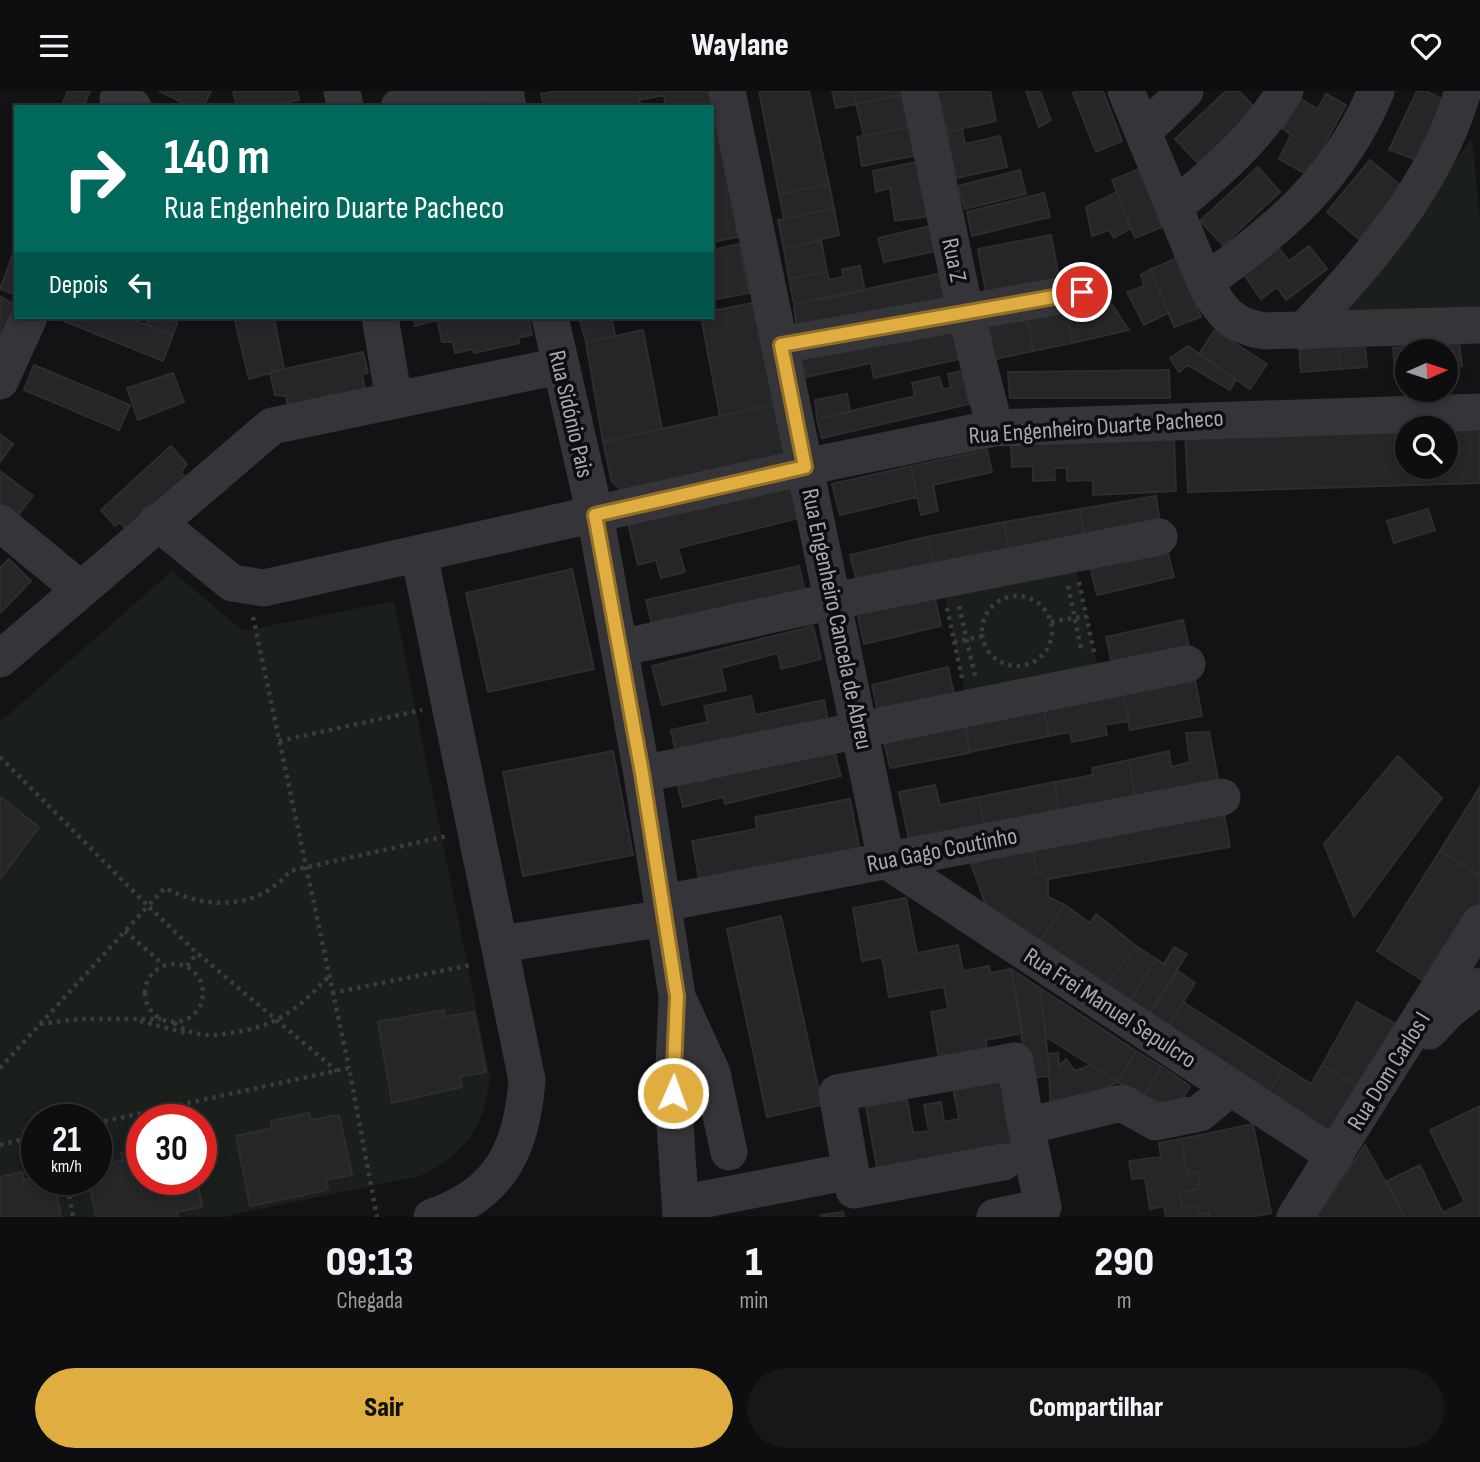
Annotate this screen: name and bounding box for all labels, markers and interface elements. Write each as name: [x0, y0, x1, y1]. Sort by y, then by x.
text: Waylane: [691, 26, 789, 65]
icon: menu: [35, 27, 73, 65]
icon: heart: [1407, 27, 1445, 65]
text: 140 m: [164, 129, 270, 188]
icon: right: [49, 133, 140, 224]
text: Rua Engenheiro Duarte Pacheco: [164, 189, 504, 228]
street label: Rua Z: [935, 235, 973, 285]
pin: [1052, 262, 1112, 322]
icon: left: [122, 266, 160, 304]
text: Depois: [49, 270, 108, 301]
icon: arrive: [1063, 273, 1101, 311]
north arrow: [1395, 339, 1458, 403]
map controls: [1395, 339, 1458, 479]
street label: Rua Sidónio Pais: [542, 348, 600, 480]
street label: Rua Engenheiro Duarte Pacheco: [968, 404, 1224, 450]
button: search: [1395, 416, 1458, 479]
street label: Rua Engenheiro Cancela de Abreu: [795, 486, 879, 752]
street label: Rua Gago Coutinho: [865, 821, 1019, 879]
street label: Rua Frei Manuel Sepulcro: [1018, 941, 1202, 1075]
street label: Rua Dom Carlos I: [1341, 1006, 1437, 1136]
position arrow: [636, 1056, 710, 1130]
speed limit sign: 30: [126, 1104, 217, 1195]
text: 21: [52, 1119, 81, 1162]
text: km/h: [51, 1156, 82, 1177]
text: 09:13: [326, 1237, 414, 1288]
text: 1: [745, 1237, 762, 1288]
text: 290: [1094, 1237, 1154, 1288]
text: Chegada: [336, 1287, 403, 1315]
text: min: [739, 1287, 768, 1315]
text: m: [1117, 1287, 1132, 1315]
button: Sair: [35, 1368, 733, 1448]
button: Compartilhar: [747, 1368, 1445, 1448]

